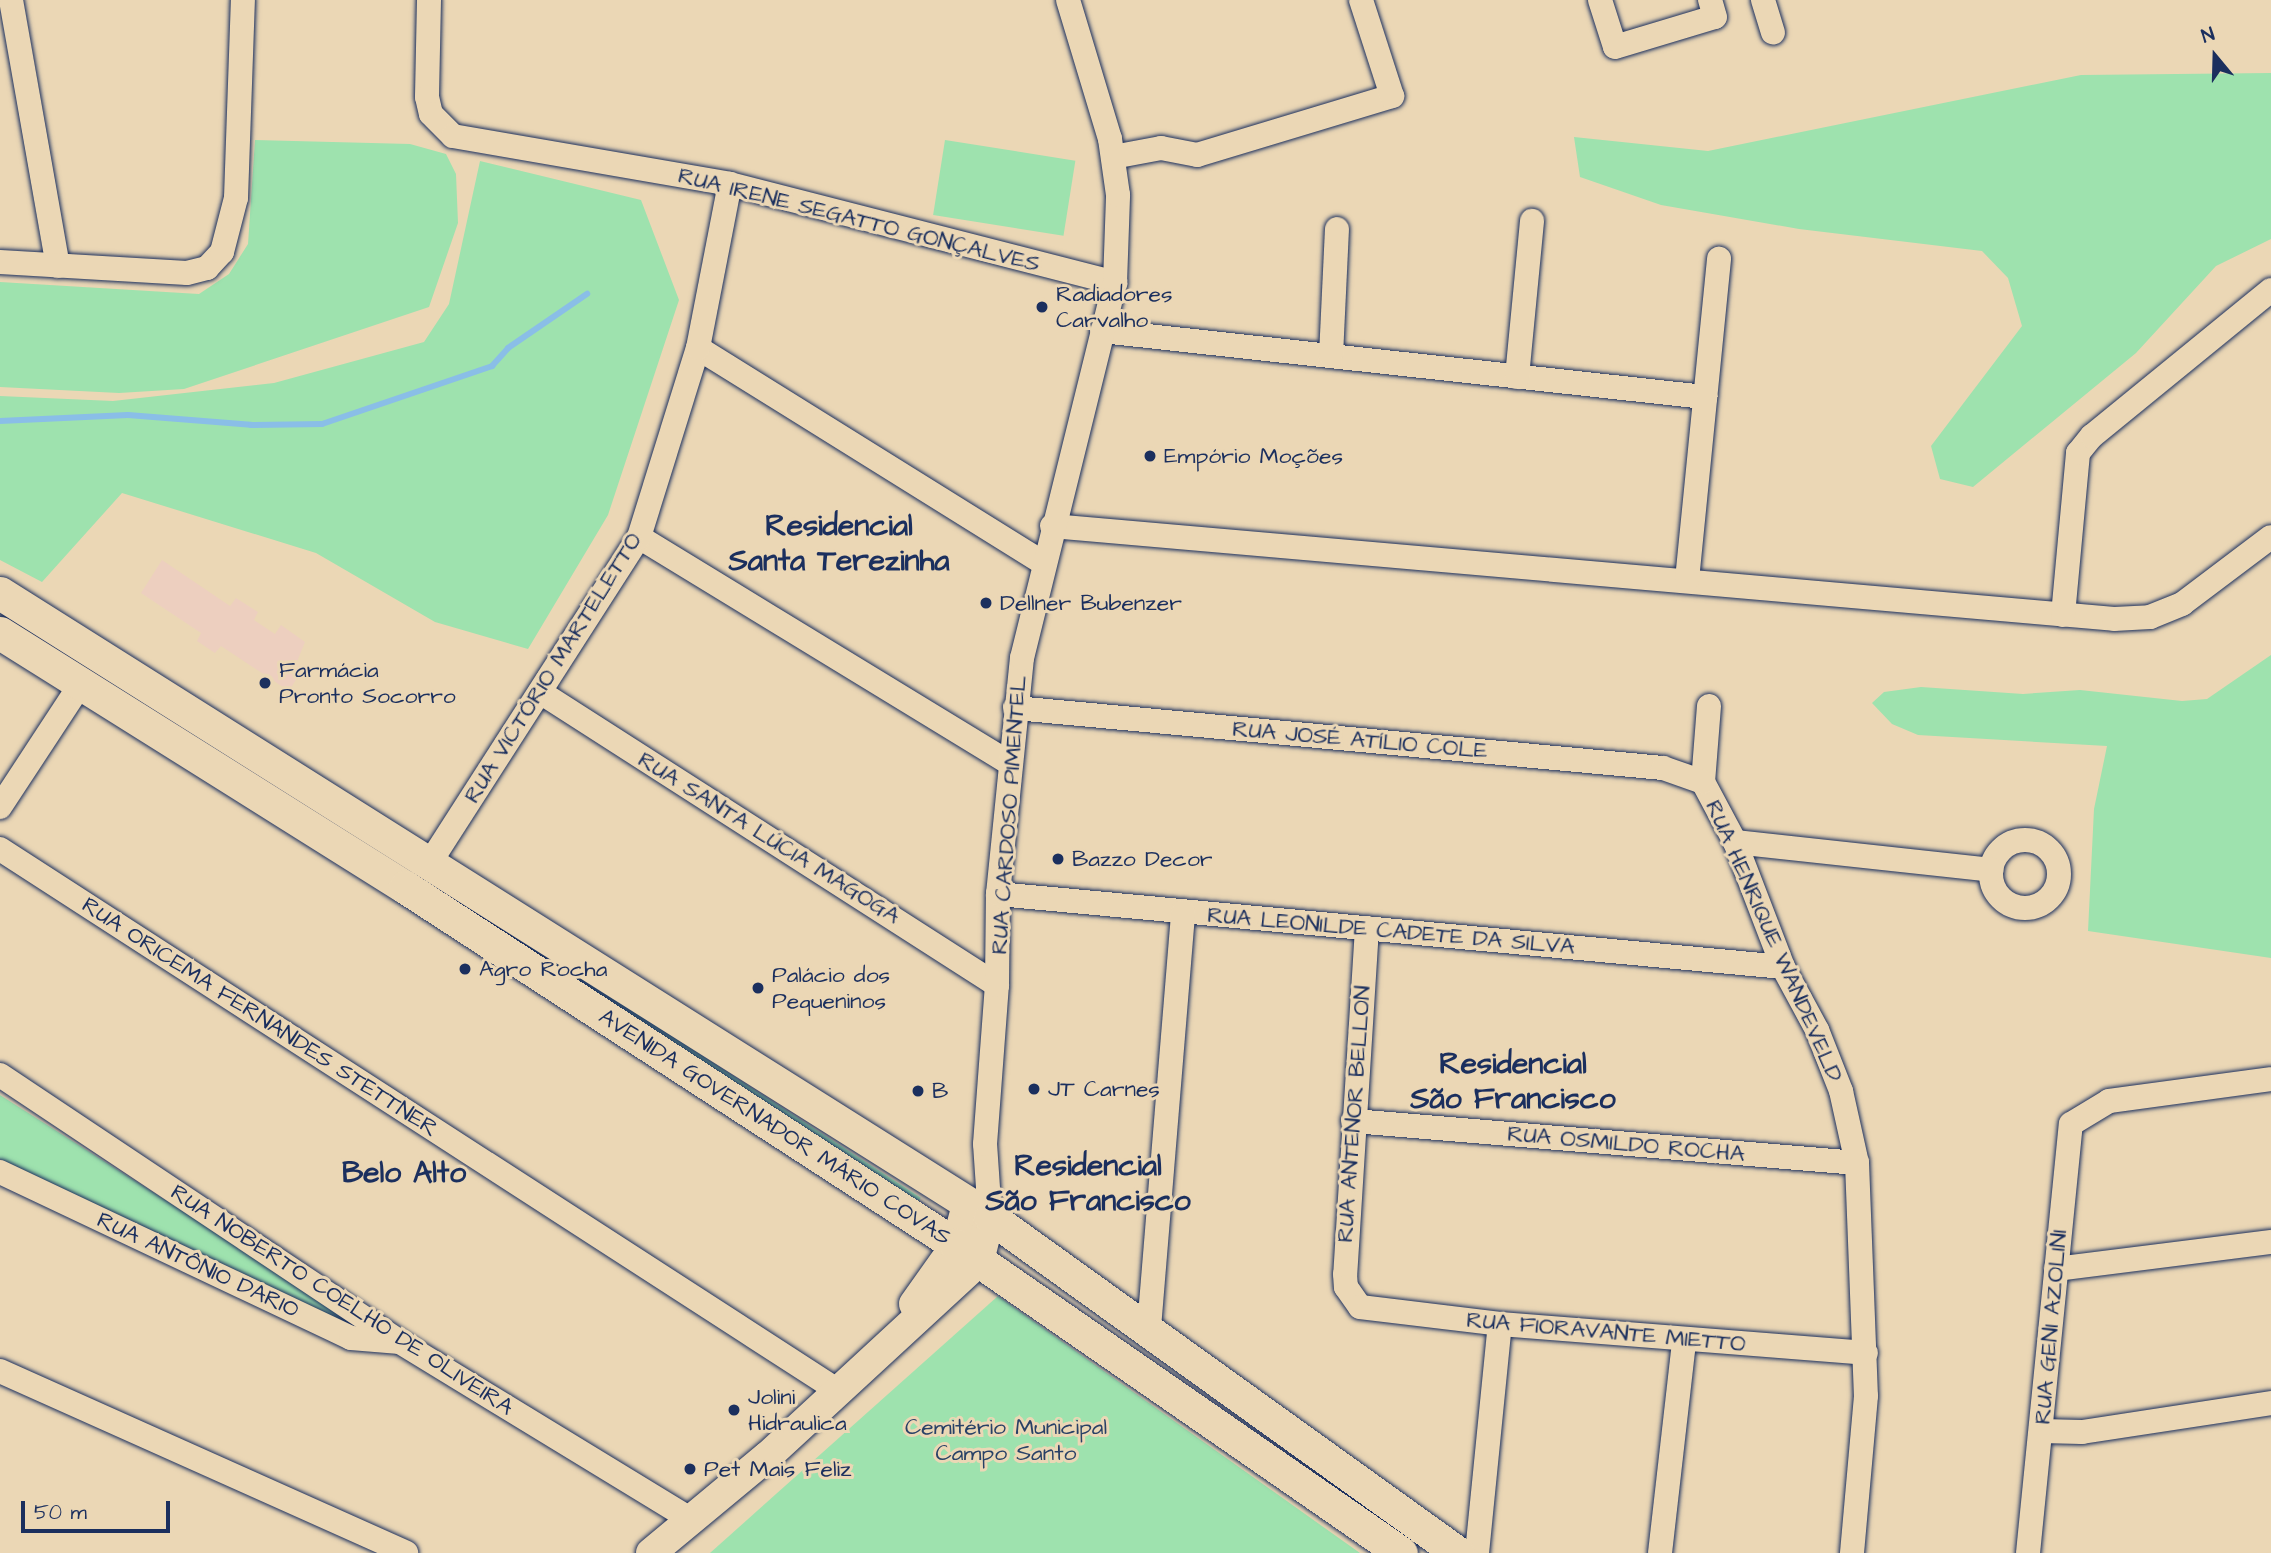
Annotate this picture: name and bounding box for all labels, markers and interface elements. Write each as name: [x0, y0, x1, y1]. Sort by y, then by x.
north arrow: [2180, 21, 2250, 91]
text: N: [2198, 21, 2218, 50]
street label: RUA IRENE SEGATTO GONÇALVES: [675, 162, 1043, 278]
place label: Radiadores Carvalho: [1056, 280, 1172, 334]
marker: Radiadores Carvalho: [1034, 299, 1050, 315]
place label: Empório Moções: [1164, 442, 1343, 470]
marker: Empório Moções: [1142, 448, 1158, 464]
district label: Residencial Santa Terezinha: [728, 508, 950, 578]
street label: RUA VICTÓRIO MARTELETTO: [458, 528, 648, 808]
place label: Dellner Bubenzer: [1000, 589, 1182, 617]
marker: Dellner Bubenzer: [978, 595, 994, 611]
place label: Farmácia Pronto Socorro: [279, 656, 456, 710]
marker: Farmácia Pronto Socorro: [257, 675, 273, 691]
street label: RUA CARDOSO PIMENTEL: [985, 675, 1033, 955]
street label: RUA JOSÉ ATÍLIO COLE: [1231, 715, 1489, 765]
street label: RUA SANTA LÚCIA MAGOGA: [633, 746, 905, 930]
street label: RUA HENRIQUE WANDEVELD: [1699, 796, 1849, 1086]
place label: Bazzo Decor: [1072, 845, 1213, 873]
marker: Bazzo Decor: [1050, 851, 1066, 867]
street label: RUA ORICEMA FERNANDES STETTNER: [77, 891, 443, 1143]
street label: RUA LEONILDE CADETE DA SILVA: [1206, 901, 1576, 961]
place label: Agro Rocha: [479, 955, 607, 983]
marker: Agro Rocha: [457, 961, 473, 977]
place label: Palácio dos Pequeninos: [772, 961, 890, 1015]
marker: Palácio dos Pequeninos: [750, 980, 766, 996]
street label: RUA ANTENOR BELLON: [1331, 985, 1377, 1243]
street label: AVENIDA GOVERNADOR MÁRIO COVAS: [594, 1003, 956, 1251]
district label: Residencial São Francisco: [1410, 1046, 1616, 1116]
place label: JT Carnes: [1048, 1075, 1160, 1103]
place label: B: [932, 1077, 948, 1105]
marker: JT Carnes: [1026, 1081, 1042, 1097]
marker: B: [910, 1083, 926, 1099]
street label: RUA OSMILDO ROCHA: [1506, 1120, 1746, 1168]
district label: Residencial São Francisco: [985, 1148, 1191, 1218]
district label: Belo Alto: [342, 1155, 466, 1191]
street label: RUA NOBERTO COELHO DE OLIVEIRA: [165, 1179, 519, 1421]
street label: RUA ANTÔNIO DARIO: [93, 1206, 303, 1324]
street label: RUA GENI AZOLINI: [2029, 1228, 2073, 1426]
street label: RUA FIORAVANTE MIETTO: [1465, 1306, 1747, 1358]
place label: Jolini Hidraulica: [748, 1383, 847, 1437]
marker: Jolini Hidraulica: [726, 1402, 742, 1418]
park label: Cemitério Municipal Campo Santo: [905, 1413, 1107, 1467]
place label: Pet Mais Feliz: [704, 1455, 851, 1483]
marker: Pet Mais Feliz: [682, 1461, 698, 1477]
scale bar: [24, 1486, 173, 1530]
text: 50 m: [34, 1498, 87, 1527]

